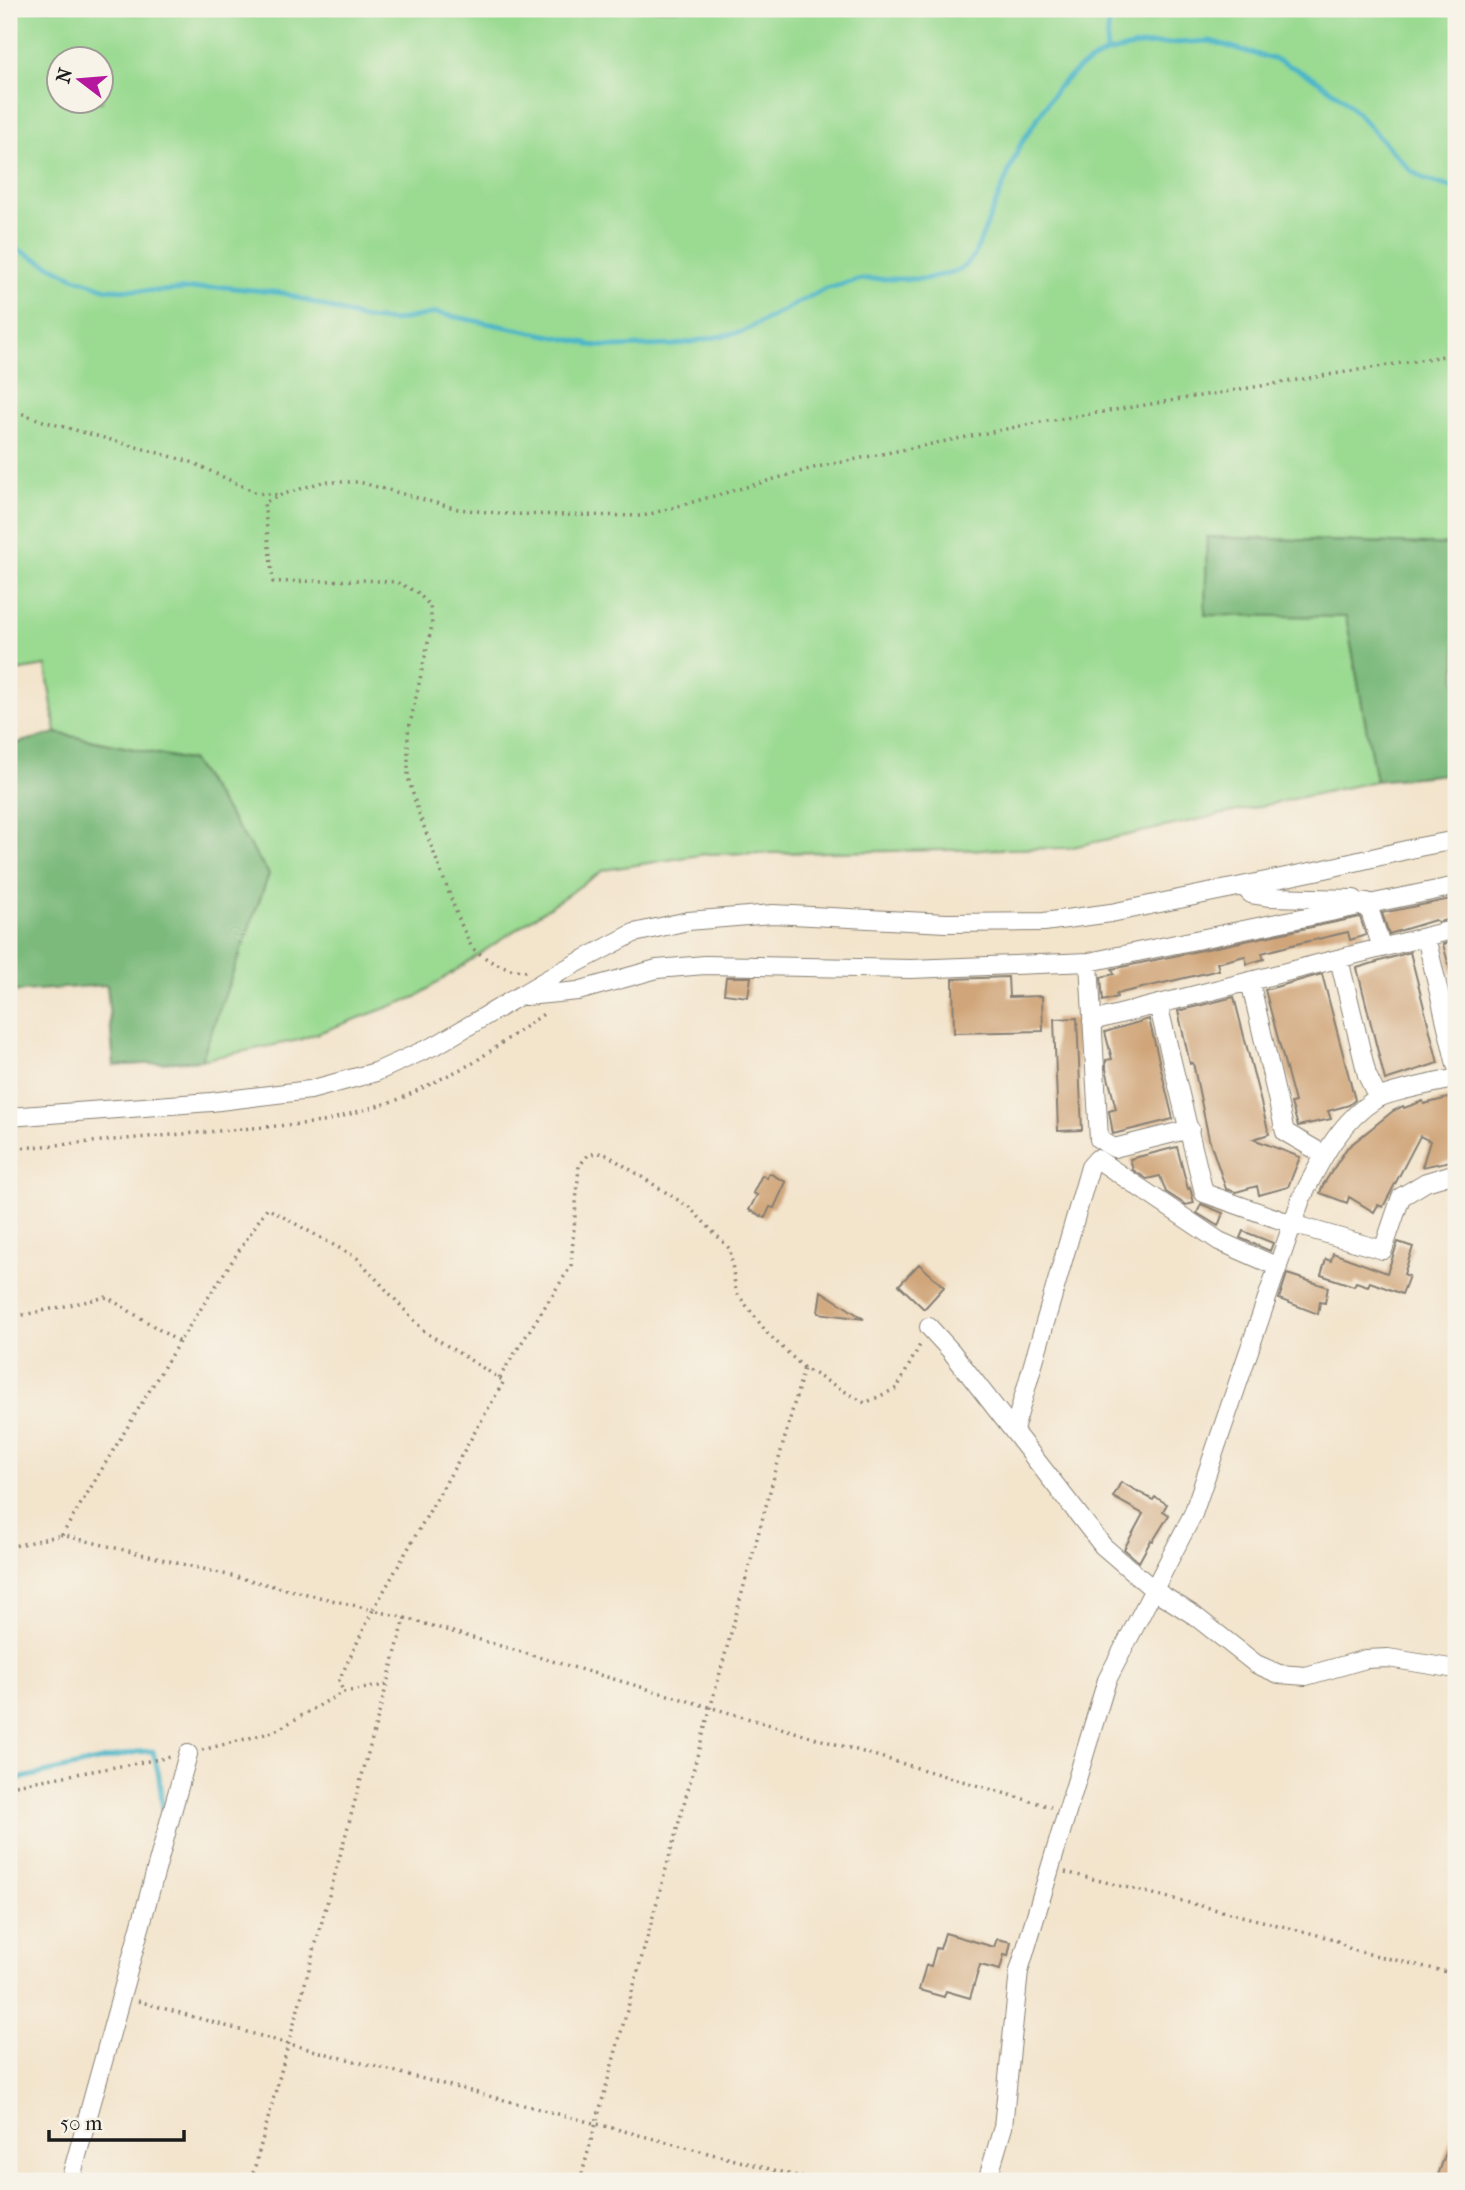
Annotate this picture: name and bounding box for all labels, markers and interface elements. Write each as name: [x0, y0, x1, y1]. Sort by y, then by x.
north arrow: [46, 46, 116, 116]
text: N: [52, 65, 77, 86]
scale bar: [49, 2099, 184, 2143]
text: 50 m: [60, 2111, 103, 2135]

